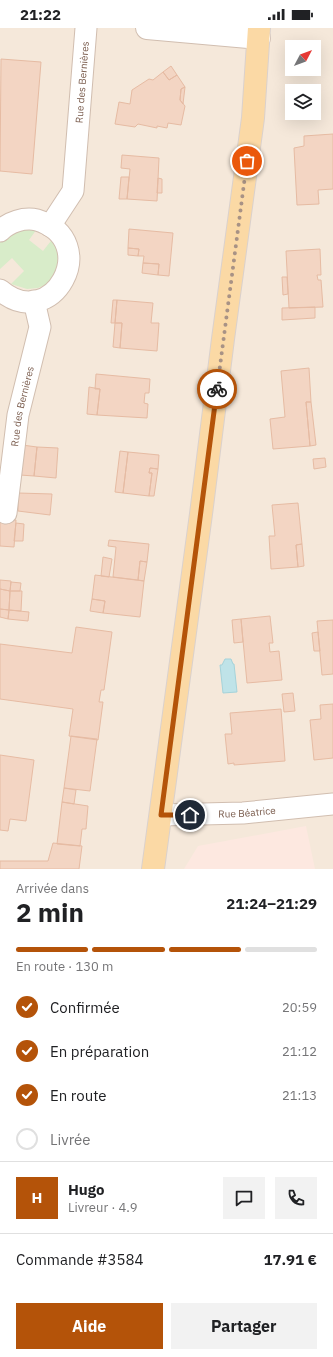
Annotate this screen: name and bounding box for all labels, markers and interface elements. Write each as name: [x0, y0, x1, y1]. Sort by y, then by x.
text: 21:22: [20, 5, 61, 24]
north arrow: [285, 40, 321, 76]
map controls: [285, 40, 321, 120]
street label: Rue des Bernières: [72, 41, 91, 124]
button: layers: [285, 84, 321, 120]
pin: [230, 144, 264, 178]
icon: bag: [236, 150, 258, 172]
street label: Rue des Bernières: [8, 365, 37, 447]
courier: [197, 369, 237, 409]
icon: bike: [206, 378, 228, 400]
pin: [173, 798, 207, 832]
street label: Rue Béatrice: [218, 803, 277, 820]
icon: home: [179, 804, 201, 826]
text: Arrivée dans: [16, 880, 89, 897]
text: 21:24–21:29: [226, 894, 317, 913]
text: 2 min: [16, 895, 84, 929]
text: En route · 130 m: [16, 958, 113, 975]
icon: check: [16, 996, 38, 1018]
text: Confirmée: [50, 998, 120, 1017]
text: 20:59: [282, 999, 317, 1016]
icon: check: [16, 1040, 38, 1062]
text: En préparation: [50, 1042, 149, 1061]
text: 21:12: [282, 1043, 317, 1060]
icon: check: [16, 1084, 38, 1106]
text: En route: [50, 1086, 107, 1105]
text: 21:13: [282, 1087, 317, 1104]
text: Livrée: [50, 1130, 91, 1149]
button: chat: [223, 1177, 265, 1219]
button: phone: [275, 1177, 317, 1219]
text: Hugo: [68, 1180, 104, 1199]
text: H: [32, 1188, 42, 1207]
text: Livreur · 4.9: [68, 1199, 138, 1216]
text: Commande #3584: [16, 1250, 144, 1269]
text: 17.91 €: [263, 1250, 317, 1269]
button: Aide: [16, 1303, 163, 1349]
button: Partager: [171, 1303, 317, 1349]

